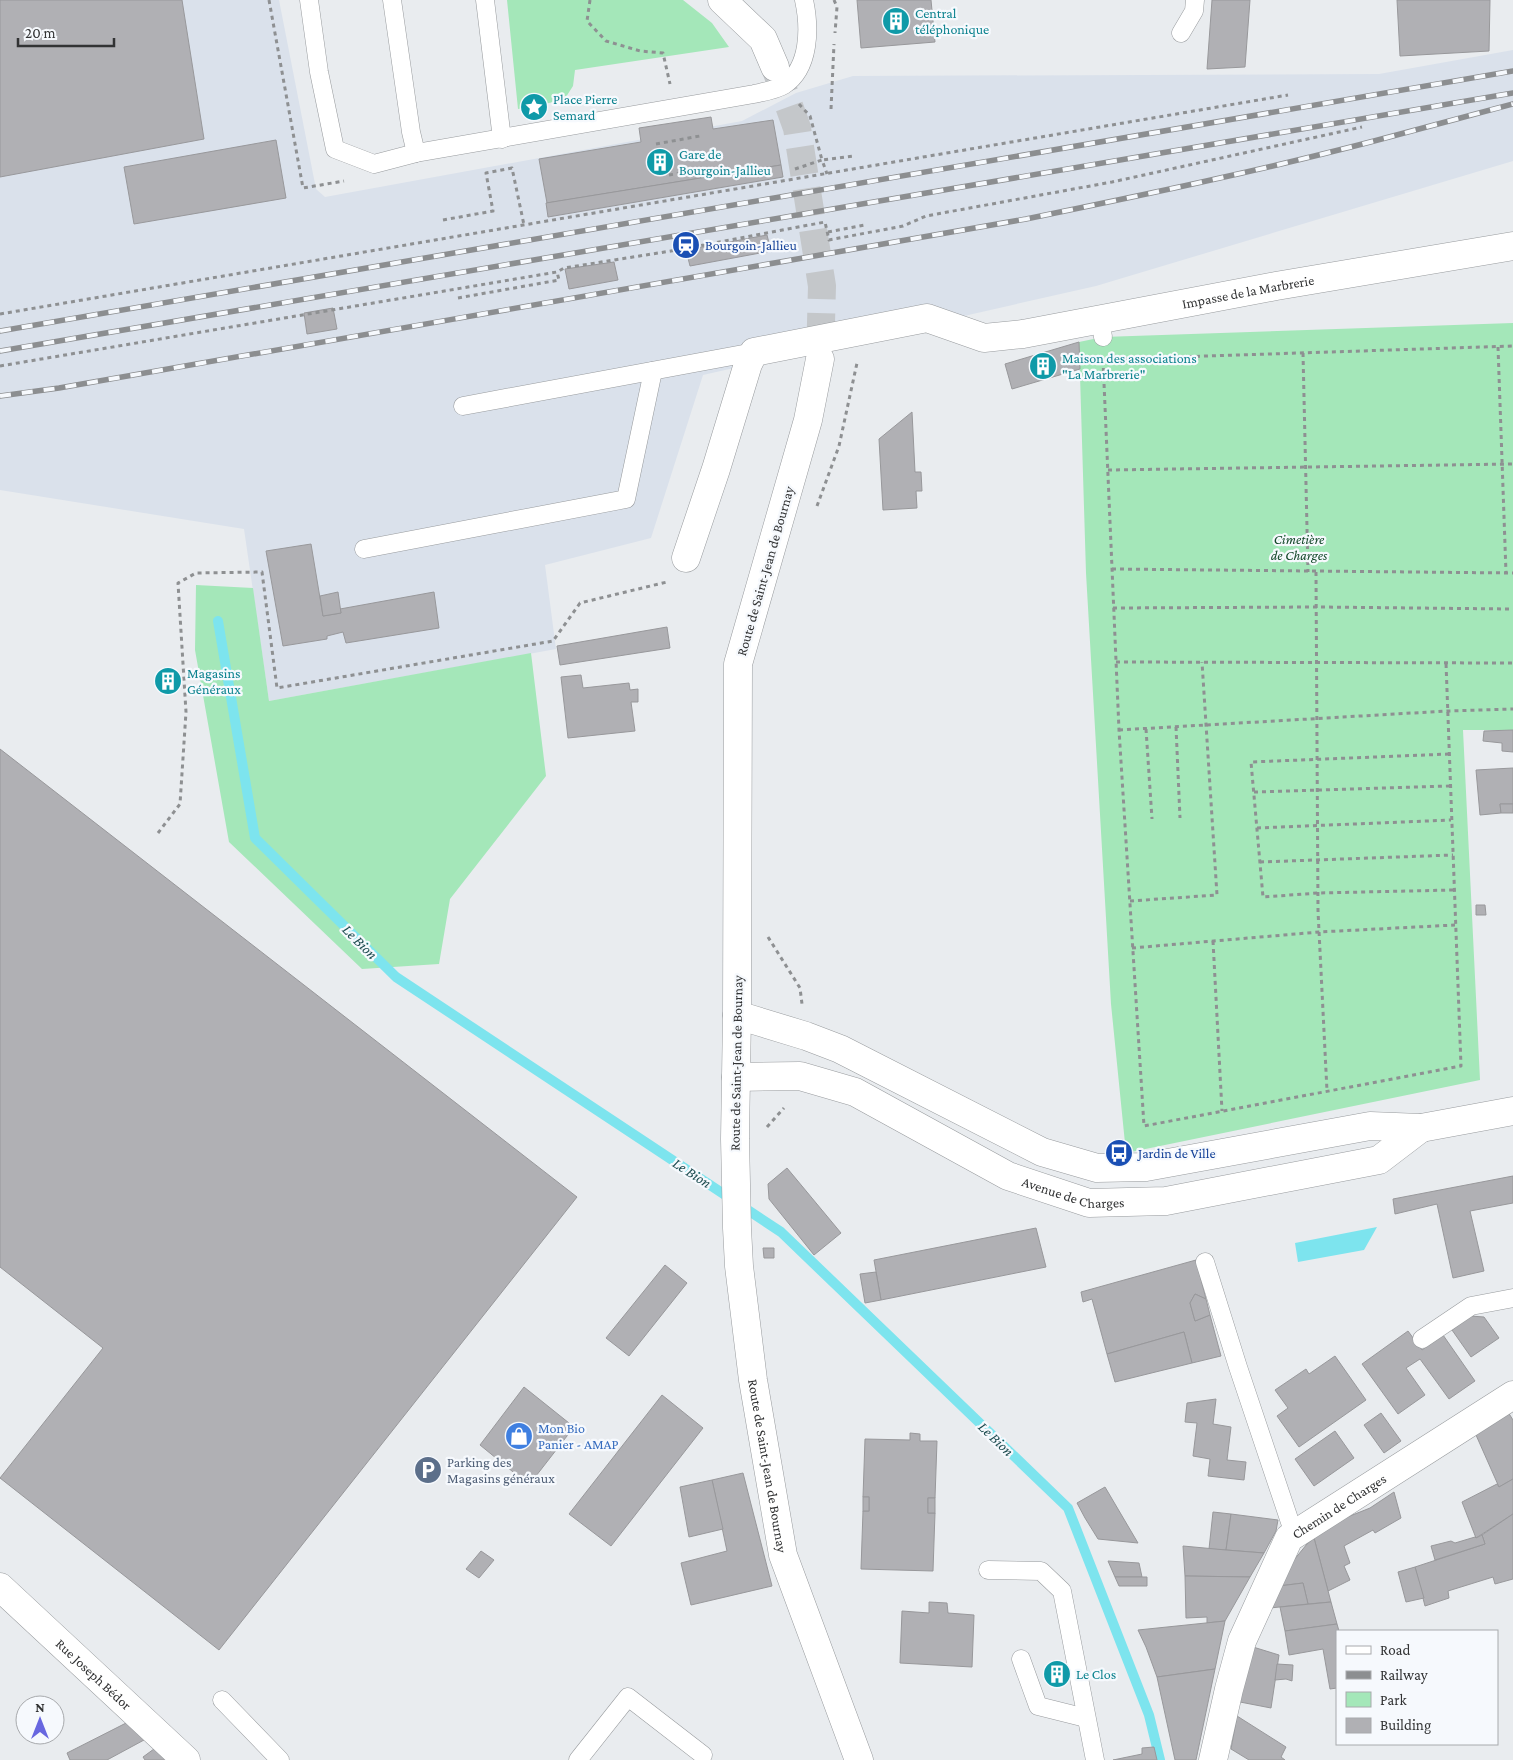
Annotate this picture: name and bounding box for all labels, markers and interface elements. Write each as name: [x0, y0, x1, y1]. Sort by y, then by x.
place label: Central téléphonique: [915, 5, 989, 37]
building icon: Central téléphonique: [881, 6, 911, 36]
scale bar: [18, 15, 114, 47]
text: 20 m: [25, 25, 56, 41]
place label: Place Pierre Semard: [553, 91, 617, 123]
place icon: Place Pierre Semard: [519, 92, 549, 122]
place label: Gare de Bourgoin-Jallieu: [679, 146, 771, 178]
building icon: Gare de Bourgoin-Jallieu: [645, 147, 675, 177]
station icon: Bourgoin-Jallieu: [671, 230, 701, 260]
place label: Bourgoin-Jallieu: [705, 237, 797, 253]
street label: Impasse de la Marbrerie: [1181, 272, 1315, 312]
place label: Maison des associations "La Marbrerie": [1062, 350, 1197, 382]
building icon: Maison des associations "La Marbrerie": [1028, 351, 1058, 381]
street label: Route de Saint-Jean de Bournay: [733, 484, 797, 658]
park label: Cimetière de Charges: [1271, 531, 1328, 563]
place label: Magasins Généraux: [187, 665, 241, 697]
building icon: Magasins Généraux: [153, 666, 183, 696]
water label: Le Bion: [339, 921, 381, 963]
street label: Route de Saint-Jean de Bournay: [726, 974, 746, 1151]
bus stop icon: Jardin de Ville: [1104, 1138, 1134, 1168]
place label: Jardin de Ville: [1136, 1145, 1216, 1161]
water label: Le Bion: [670, 1155, 714, 1191]
street label: Avenue de Charges: [1020, 1173, 1125, 1211]
street label: Route de Saint-Jean de Bournay: [745, 1378, 791, 1554]
water label: Le Bion: [975, 1419, 1017, 1460]
place label: Mon Bio Panier - AMAP: [538, 1420, 619, 1452]
shop icon: Mon Bio Panier - AMAP: [504, 1421, 534, 1451]
place label: Parking des Magasins généraux: [447, 1454, 555, 1486]
parking icon: Parking des Magasins généraux: [413, 1455, 443, 1485]
street label: Chemin de Charges: [1289, 1470, 1389, 1542]
legend: [1336, 1630, 1498, 1745]
street label: Rue Joseph Bédor: [53, 1635, 135, 1713]
text: Road: [1380, 1642, 1411, 1658]
building icon: Le Clos: [1042, 1659, 1072, 1689]
place label: Le Clos: [1076, 1666, 1116, 1682]
text: Railway: [1380, 1667, 1428, 1684]
text: Park: [1380, 1692, 1407, 1708]
north arrow: [15, 1695, 65, 1745]
text: N: [35, 1699, 45, 1715]
text: Building: [1380, 1717, 1431, 1734]

